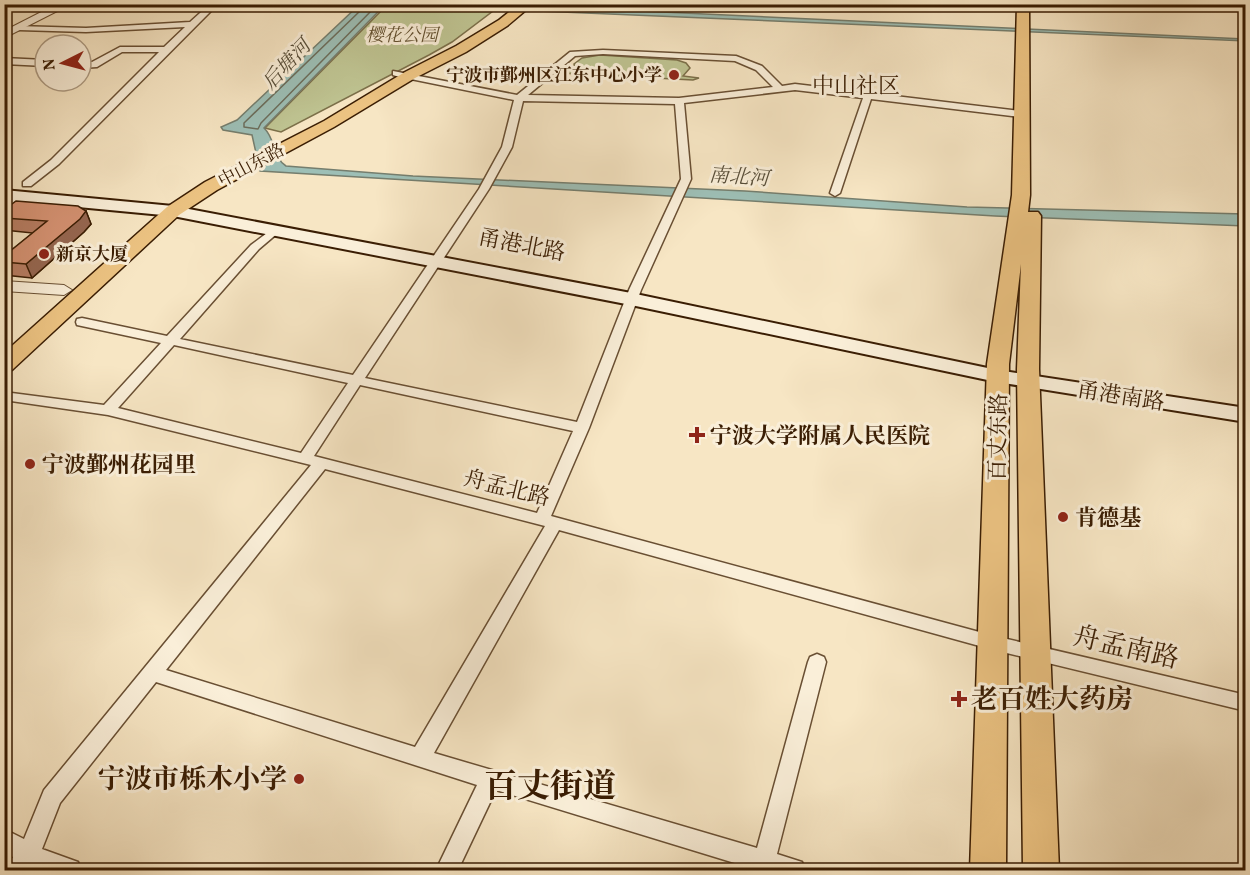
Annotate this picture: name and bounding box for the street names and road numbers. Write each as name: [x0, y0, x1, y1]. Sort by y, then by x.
street label: 中山东路: [214, 138, 289, 194]
street label: 甬港北路: [475, 223, 568, 270]
street label: 甬港南路: [1075, 375, 1166, 420]
street label: 百丈东路: [983, 393, 1016, 481]
street label: 舟孟北路: [460, 464, 553, 515]
street label: 舟孟南路: [1069, 618, 1182, 680]

